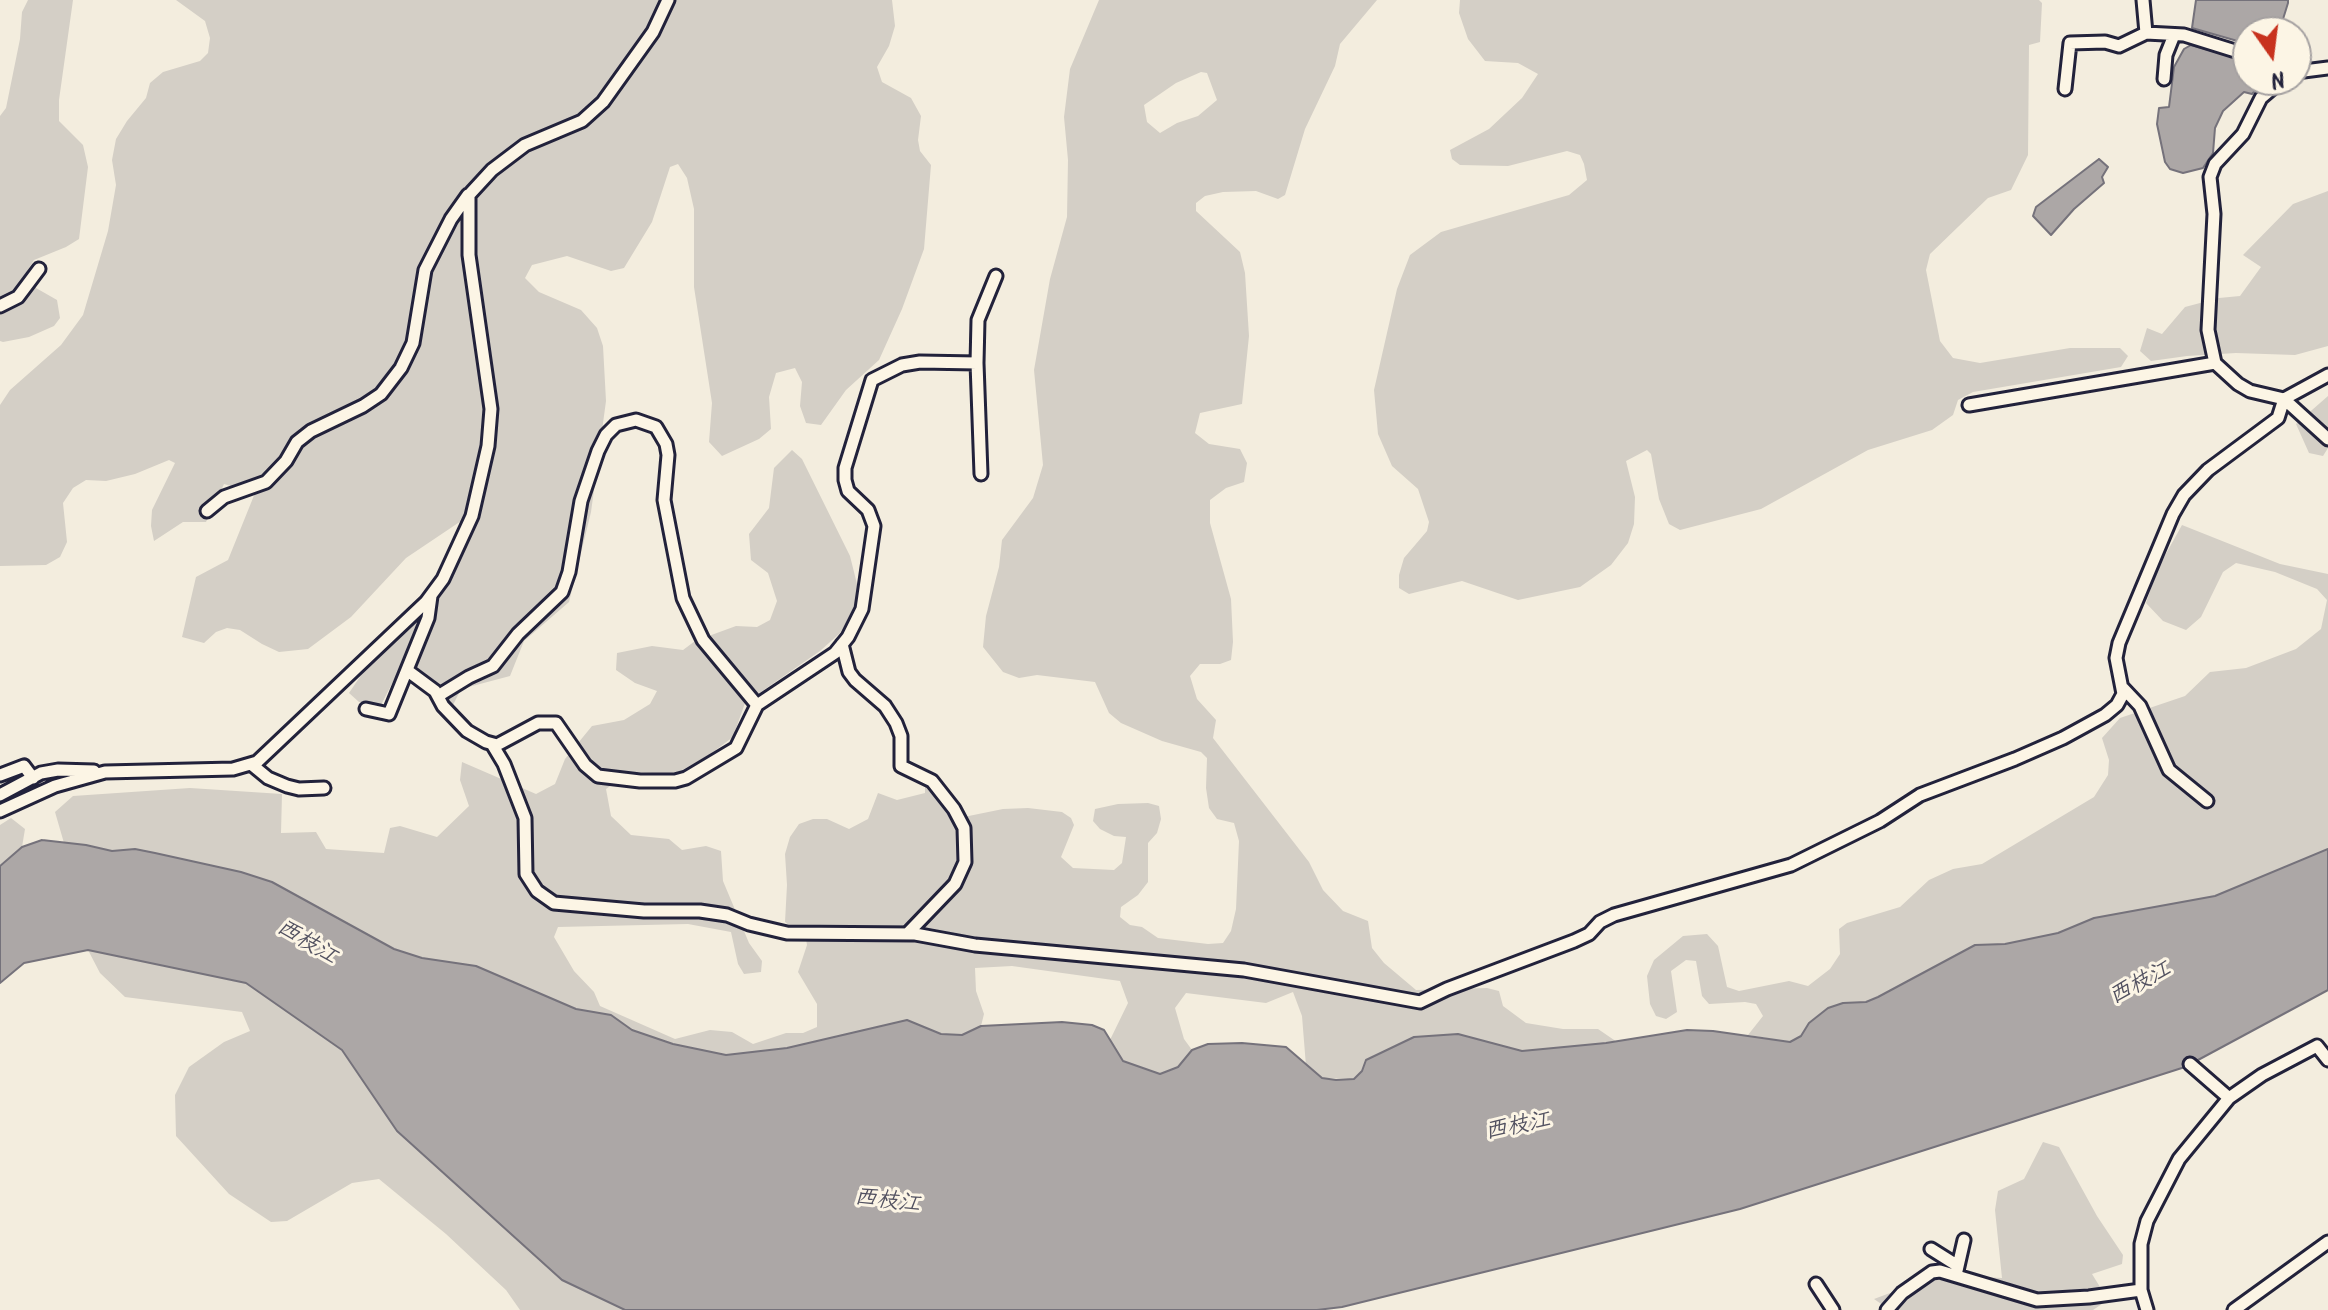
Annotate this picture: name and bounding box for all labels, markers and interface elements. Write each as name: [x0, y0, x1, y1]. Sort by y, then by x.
north arrow: [2232, 16, 2312, 96]
text: N: [2266, 59, 2288, 96]
water label: 西枝江: [271, 916, 341, 972]
water label: 西枝江: [2106, 958, 2176, 1012]
water label: 西枝江: [1483, 1109, 1553, 1147]
water label: 西枝江: [853, 1186, 921, 1220]

